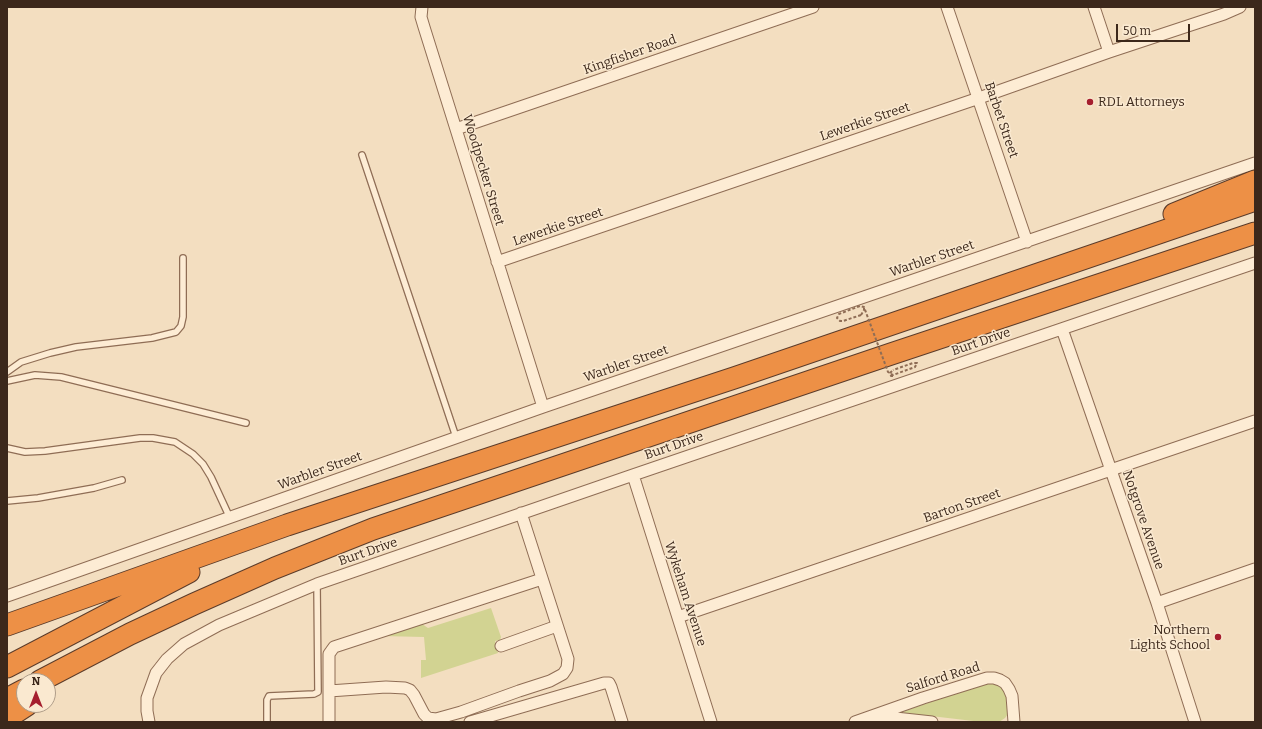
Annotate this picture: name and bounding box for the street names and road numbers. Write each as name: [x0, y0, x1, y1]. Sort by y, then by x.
street label: Kingfisher Road: [582, 32, 678, 78]
street label: Barbet Street: [981, 80, 1021, 160]
street label: Lewerkie Street: [818, 99, 912, 145]
street label: Woodpecker Street: [459, 113, 507, 227]
street label: Lewerkie Street: [511, 204, 605, 250]
street label: Warbler Street: [888, 237, 976, 281]
street label: Burt Drive: [949, 325, 1013, 359]
street label: Warbler Street: [582, 342, 670, 386]
street label: Burt Drive: [642, 429, 706, 463]
street label: Warbler Street: [276, 449, 364, 493]
street label: Notgrove Avenue: [1119, 468, 1167, 572]
street label: Barton Street: [921, 486, 1003, 526]
street label: Burt Drive: [336, 535, 400, 569]
street label: Wykeham Avenue: [661, 540, 709, 648]
street label: Salford Road: [904, 659, 982, 697]

